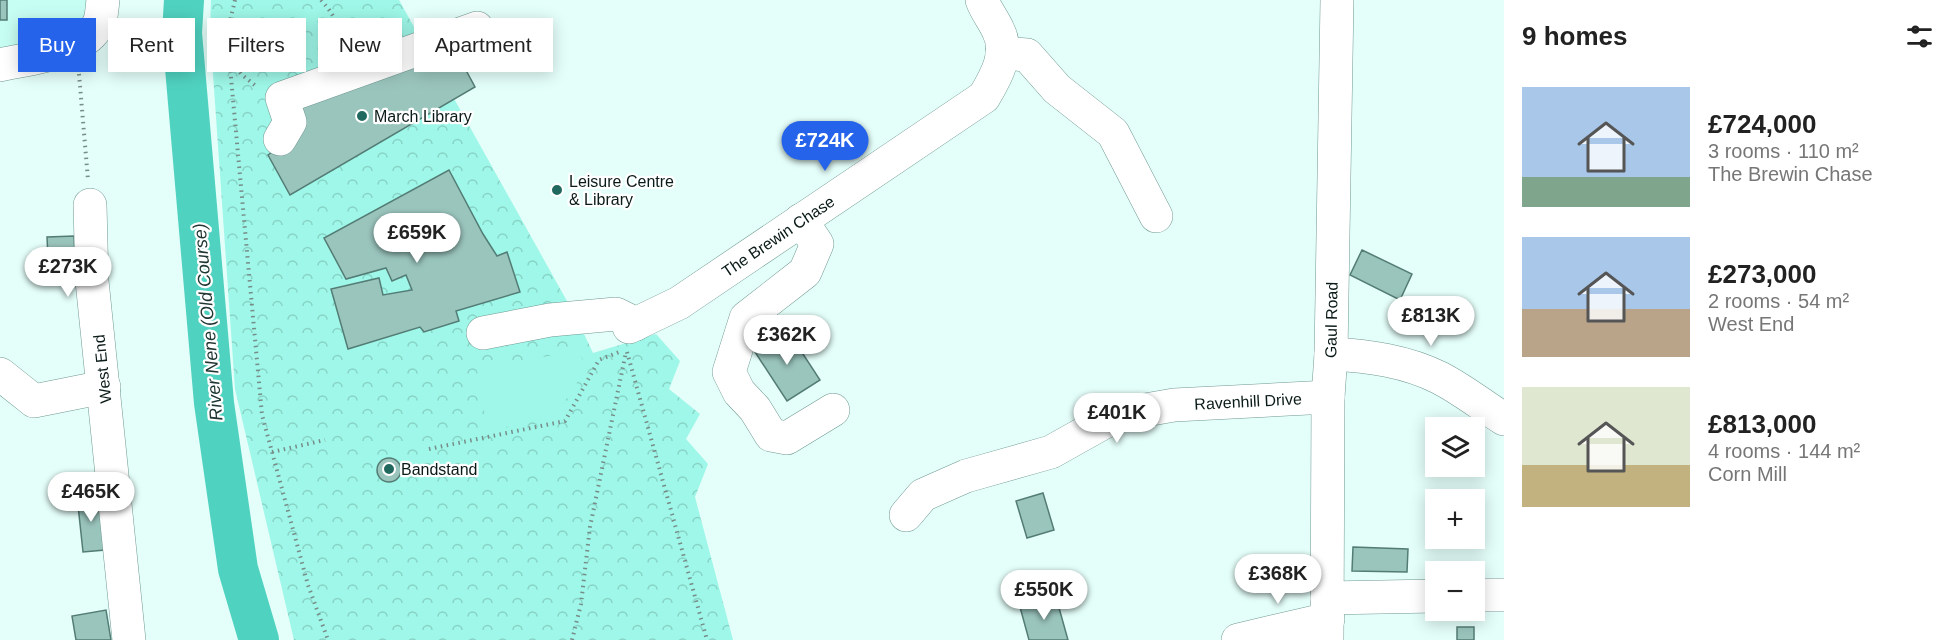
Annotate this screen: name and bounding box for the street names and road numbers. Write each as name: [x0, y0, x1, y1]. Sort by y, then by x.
street label: The Brewin Chase: [719, 193, 838, 280]
street label: Gaul Road: [1322, 282, 1341, 358]
street label: West End: [90, 334, 115, 404]
street label: Ravenhill Drive: [1194, 390, 1302, 413]

